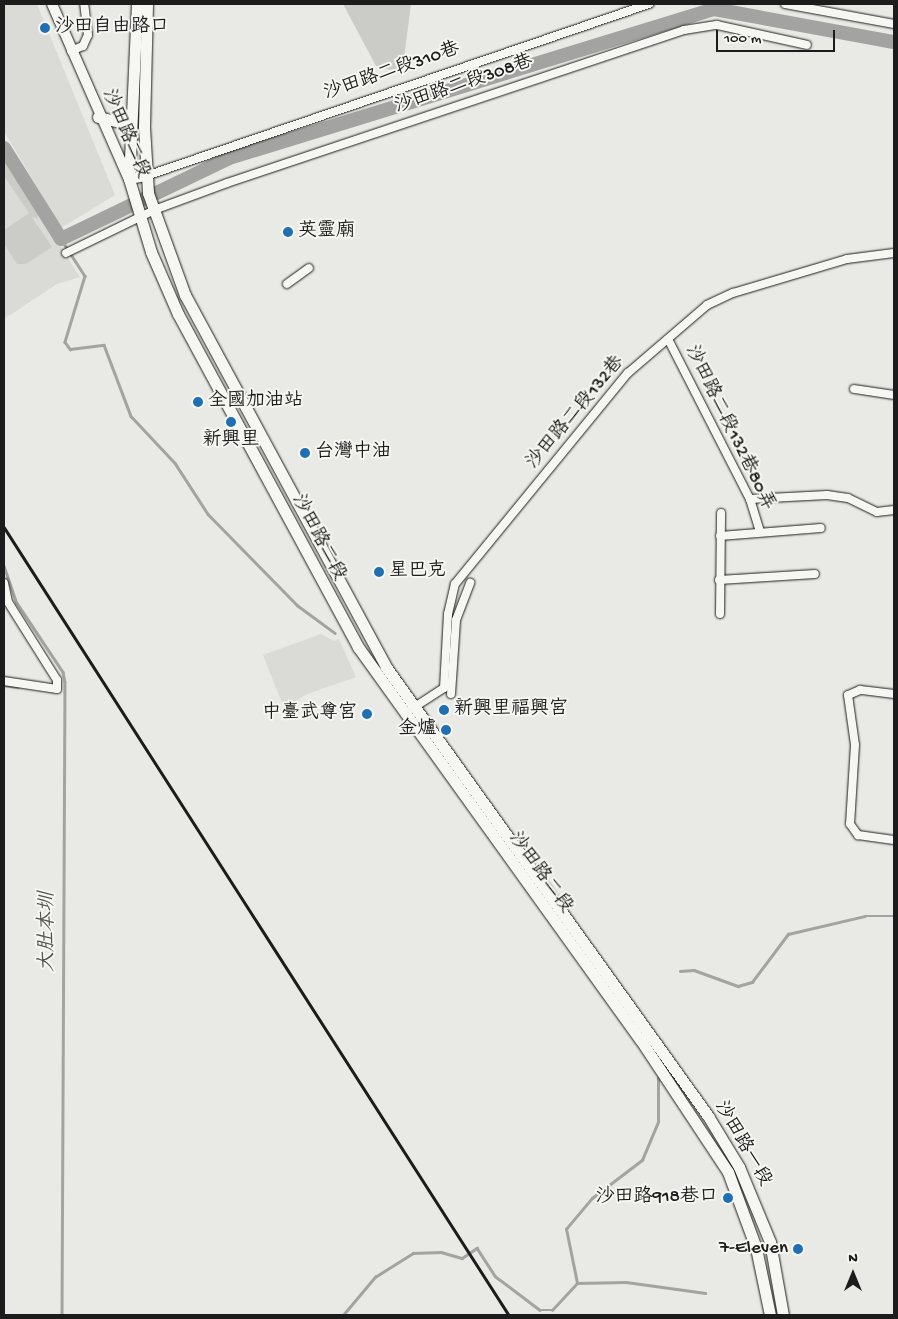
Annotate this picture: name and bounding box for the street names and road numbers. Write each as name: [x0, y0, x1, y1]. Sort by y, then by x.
street label: 沙田路二段310巷: [321, 38, 463, 106]
street label: 沙田路二段308巷: [392, 51, 536, 119]
street label: 沙田路二段: [96, 86, 154, 182]
street label: 沙田路二段132巷80弄: [679, 342, 779, 514]
street label: 沙田路二段132巷: [522, 352, 630, 474]
street label: 沙田路二段: [286, 491, 350, 585]
street label: 沙田路二段: [503, 828, 577, 918]
street label: 沙田路一段: [708, 1097, 776, 1191]

